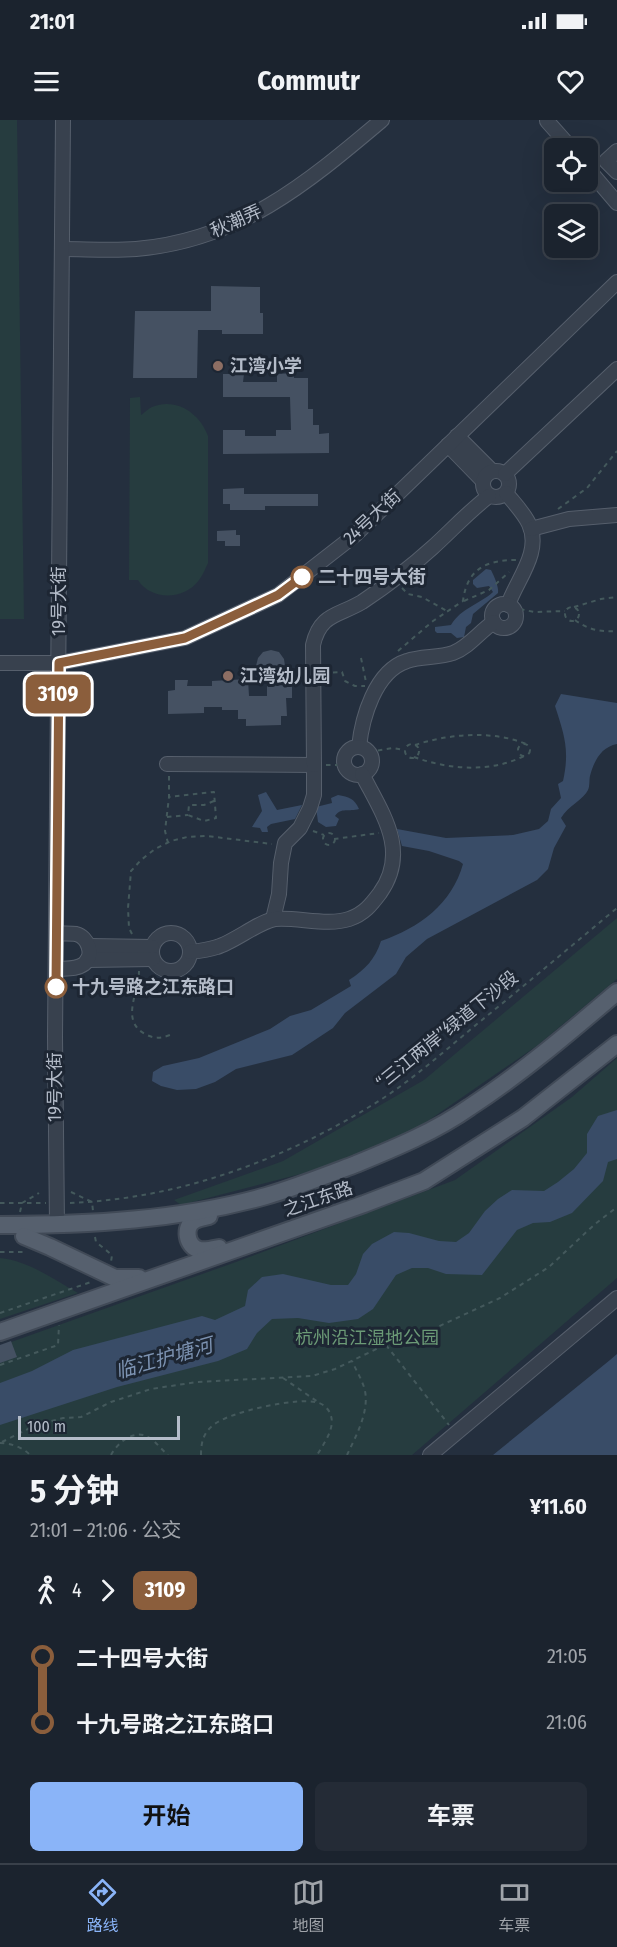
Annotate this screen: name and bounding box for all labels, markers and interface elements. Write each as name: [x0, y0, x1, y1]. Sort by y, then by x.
text: 21:01: [30, 8, 75, 35]
icon: menu: [30, 65, 63, 98]
text: Commutr: [257, 65, 360, 97]
icon: heart: [554, 65, 587, 98]
map controls: [544, 138, 598, 258]
button: locate: [544, 138, 598, 192]
street label: 秋潮弄: [207, 200, 265, 242]
button: layers: [544, 204, 598, 258]
place label: 江湾小学: [230, 355, 302, 377]
marker: 江湾小学: [211, 359, 225, 373]
street label: 24号大街: [339, 485, 405, 549]
street label: 19号大街: [48, 566, 70, 636]
marker: 二十四号大街: [291, 566, 313, 588]
place label: 二十四号大街: [318, 566, 426, 588]
place label: 江湾幼儿园: [240, 665, 330, 687]
marker: 江湾幼儿园: [221, 669, 235, 683]
line badge: 3109: [16, 674, 100, 714]
text: 3109: [38, 681, 78, 707]
street label: “三江两岸”绿道下沙段: [372, 966, 522, 1094]
marker: 十九号路之江东路口: [45, 976, 67, 998]
place label: 十九号路之江东路口: [72, 976, 234, 998]
street label: 19号大街: [44, 1052, 66, 1122]
street label: 之江东路: [280, 1177, 356, 1221]
park label: 杭州沿江湿地公园: [295, 1327, 439, 1349]
water label: 临江护塘河: [113, 1332, 219, 1383]
scale bar: [18, 1413, 180, 1440]
text: 100 m: [27, 1417, 66, 1436]
text: 5 分钟: [30, 1471, 119, 1511]
text: ¥11.60: [530, 1493, 587, 1520]
text: 21:01 – 21:06 · 公交: [30, 1518, 181, 1542]
icon: walk: [30, 1574, 63, 1607]
icon: forward: [91, 1574, 124, 1607]
text: 3109: [145, 1577, 185, 1603]
text: 4: [72, 1578, 82, 1602]
text: 21:05: [547, 1644, 587, 1668]
text: 二十四号大街: [76, 1645, 208, 1672]
text: 21:06: [546, 1710, 587, 1734]
text: 十九号路之江东路口: [76, 1711, 274, 1738]
button: 开始: [30, 1782, 303, 1851]
button: 车票: [315, 1782, 587, 1851]
tab: 路线: [86, 1876, 119, 1936]
tab: 地图: [292, 1876, 325, 1936]
tab: 车票: [498, 1876, 531, 1936]

